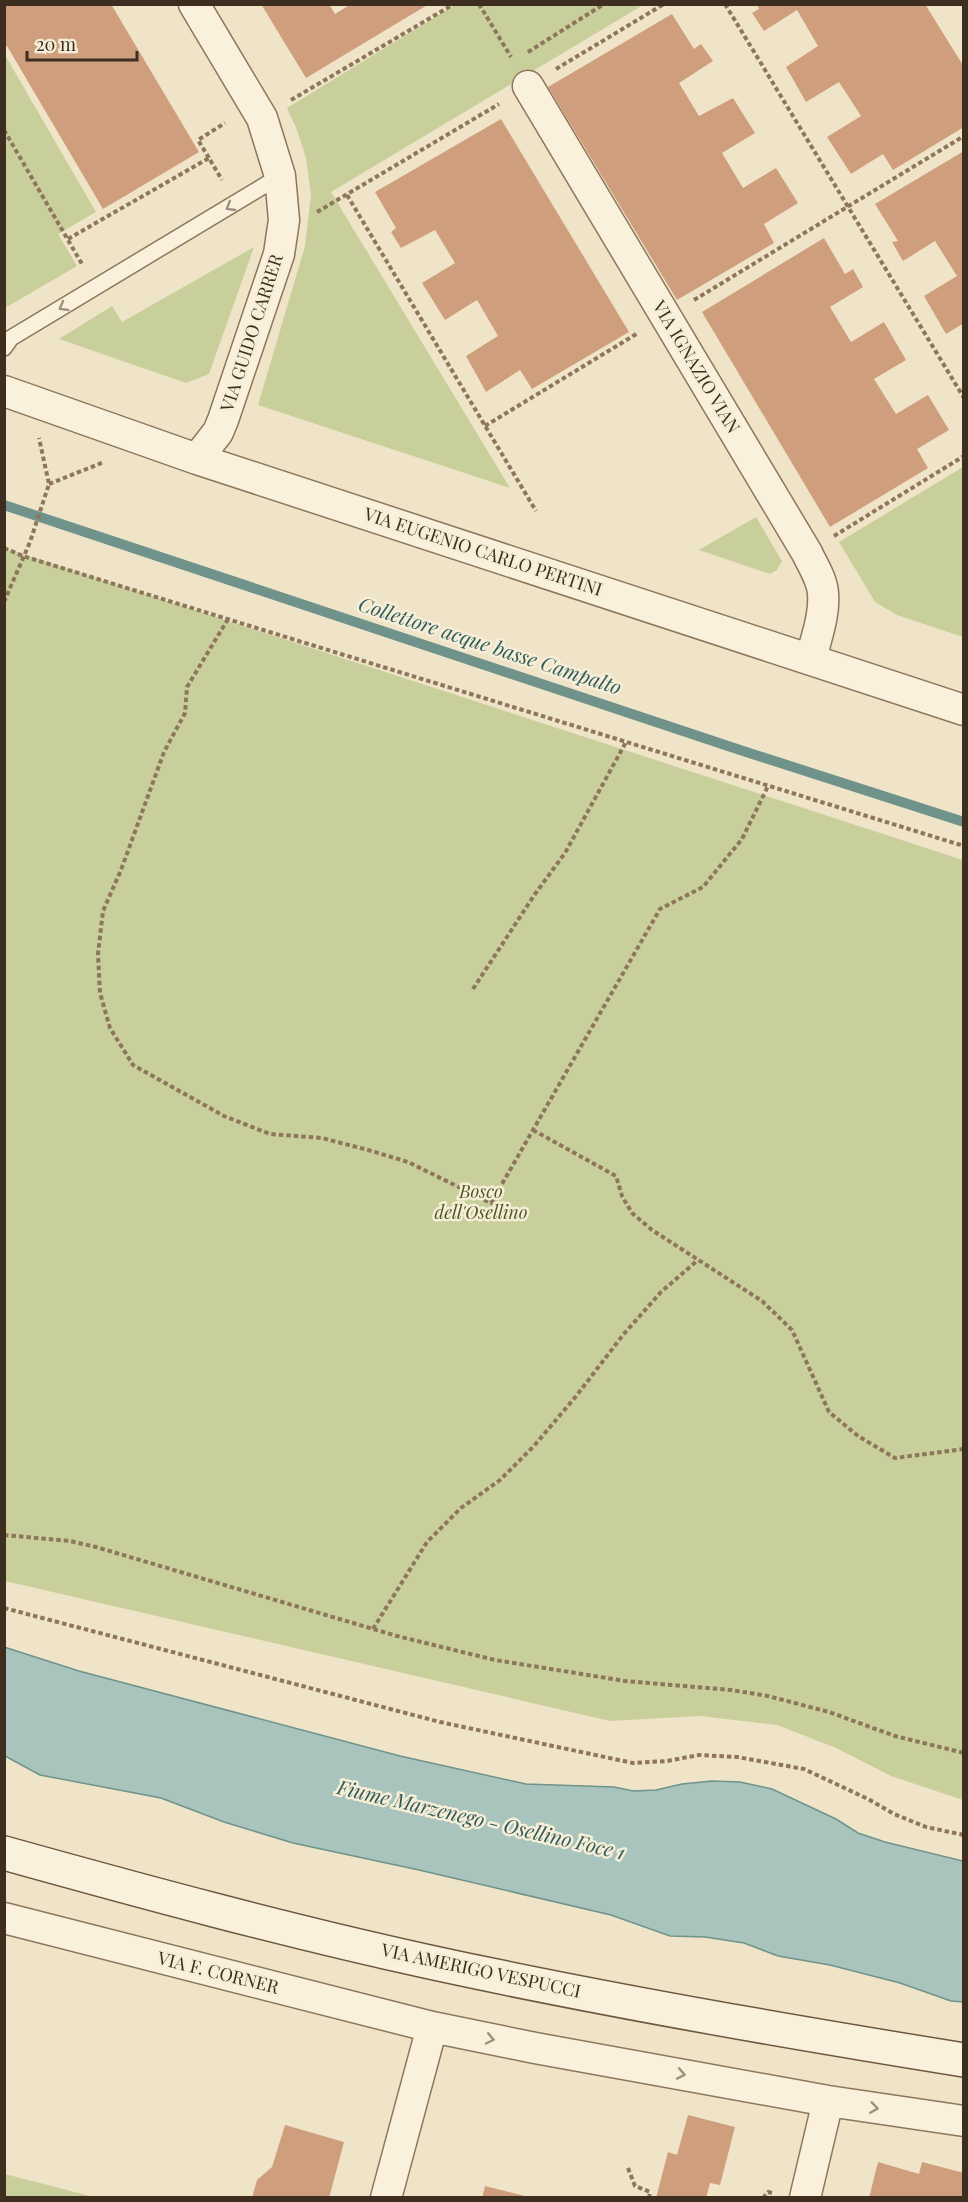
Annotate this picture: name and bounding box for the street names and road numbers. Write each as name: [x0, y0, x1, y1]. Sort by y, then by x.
street label: VIA GUIDO CARRER: [214, 250, 288, 416]
street label: VIA IGNAZIO VIAN: [647, 295, 746, 438]
street label: VIA EUGENIO CARLO PERTINI: [360, 501, 605, 601]
street label: VIA AMERIGO VESPUCCI: [378, 1937, 583, 2003]
street label: VIA F. CORNER: [154, 1945, 282, 1999]

